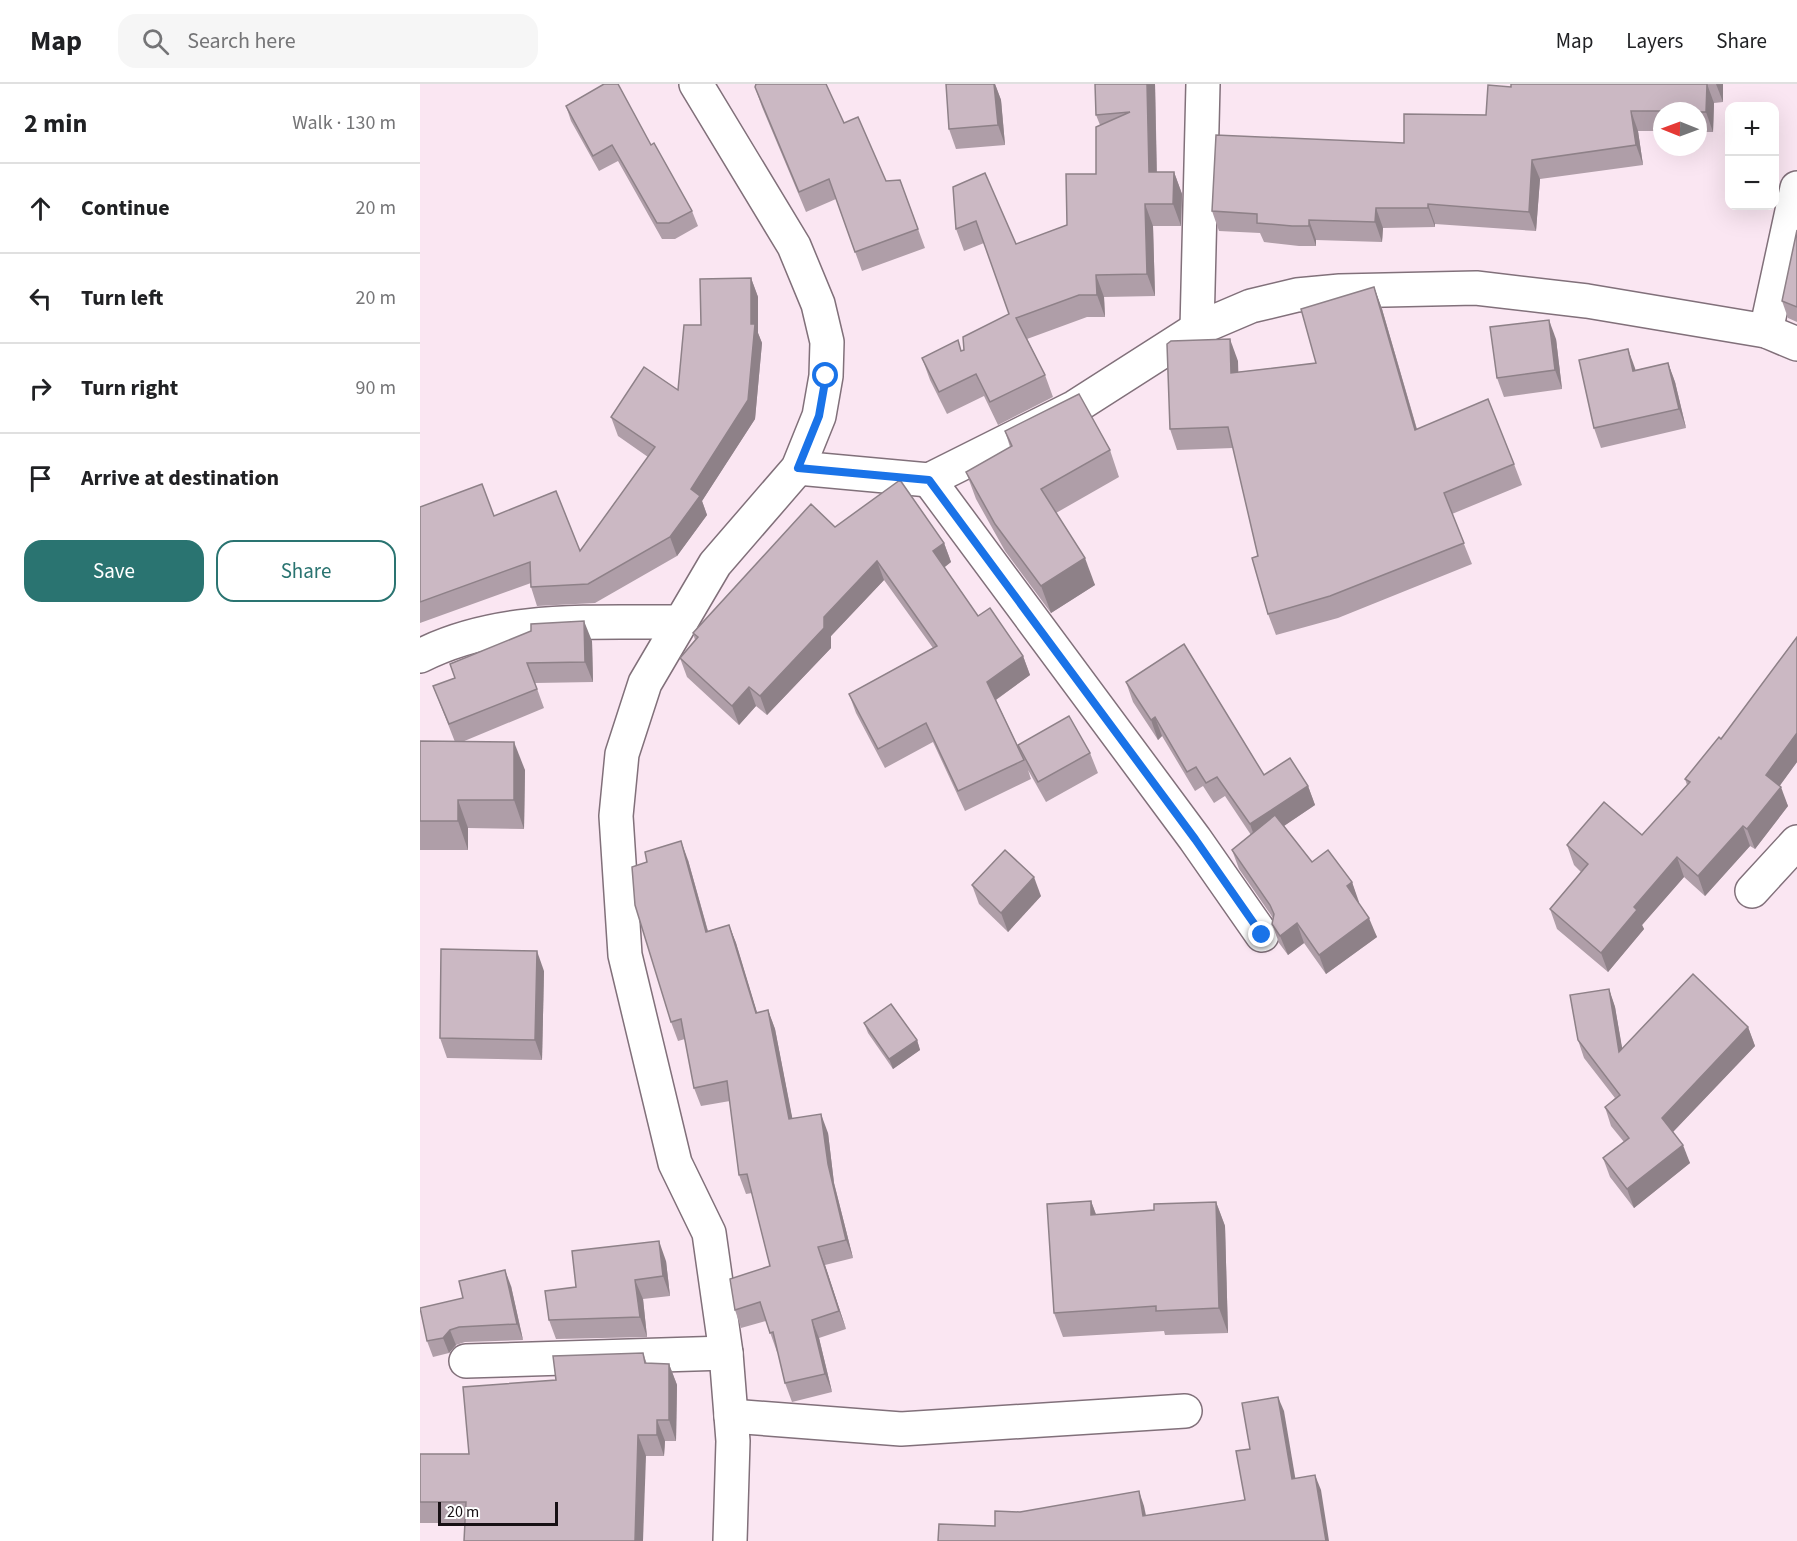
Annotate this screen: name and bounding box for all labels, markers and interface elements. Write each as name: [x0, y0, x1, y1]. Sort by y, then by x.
search box: [118, 14, 538, 68]
text: Map: [30, 21, 82, 61]
icon: search: [139, 25, 172, 58]
text: Search here: [187, 25, 296, 57]
text: Map: [1556, 26, 1593, 56]
text: Layers: [1626, 26, 1683, 56]
text: Share: [1716, 26, 1767, 56]
north arrow: [1653, 102, 1707, 156]
map controls: [1725, 102, 1779, 210]
button: +: [1725, 102, 1779, 156]
text: 2 min: [24, 105, 87, 142]
text: Walk · 130 m: [292, 109, 396, 137]
button: −: [1725, 156, 1779, 210]
icon: ahead: [24, 192, 57, 225]
text: Continue: [81, 192, 170, 224]
text: 20 m: [356, 194, 396, 222]
icon: left: [24, 282, 57, 315]
text: Turn left: [81, 282, 163, 314]
text: 20 m: [356, 284, 396, 312]
route start: [812, 362, 838, 388]
icon: right: [24, 372, 57, 405]
text: Turn right: [81, 372, 178, 404]
text: 90 m: [356, 374, 396, 402]
icon: arrive: [24, 462, 57, 495]
text: Arrive at destination: [81, 462, 279, 494]
button: Save: [24, 540, 204, 602]
button: Share: [216, 540, 396, 602]
route end: [1248, 921, 1274, 947]
scale bar: [438, 1499, 558, 1526]
text: 20 m: [447, 1501, 479, 1523]

